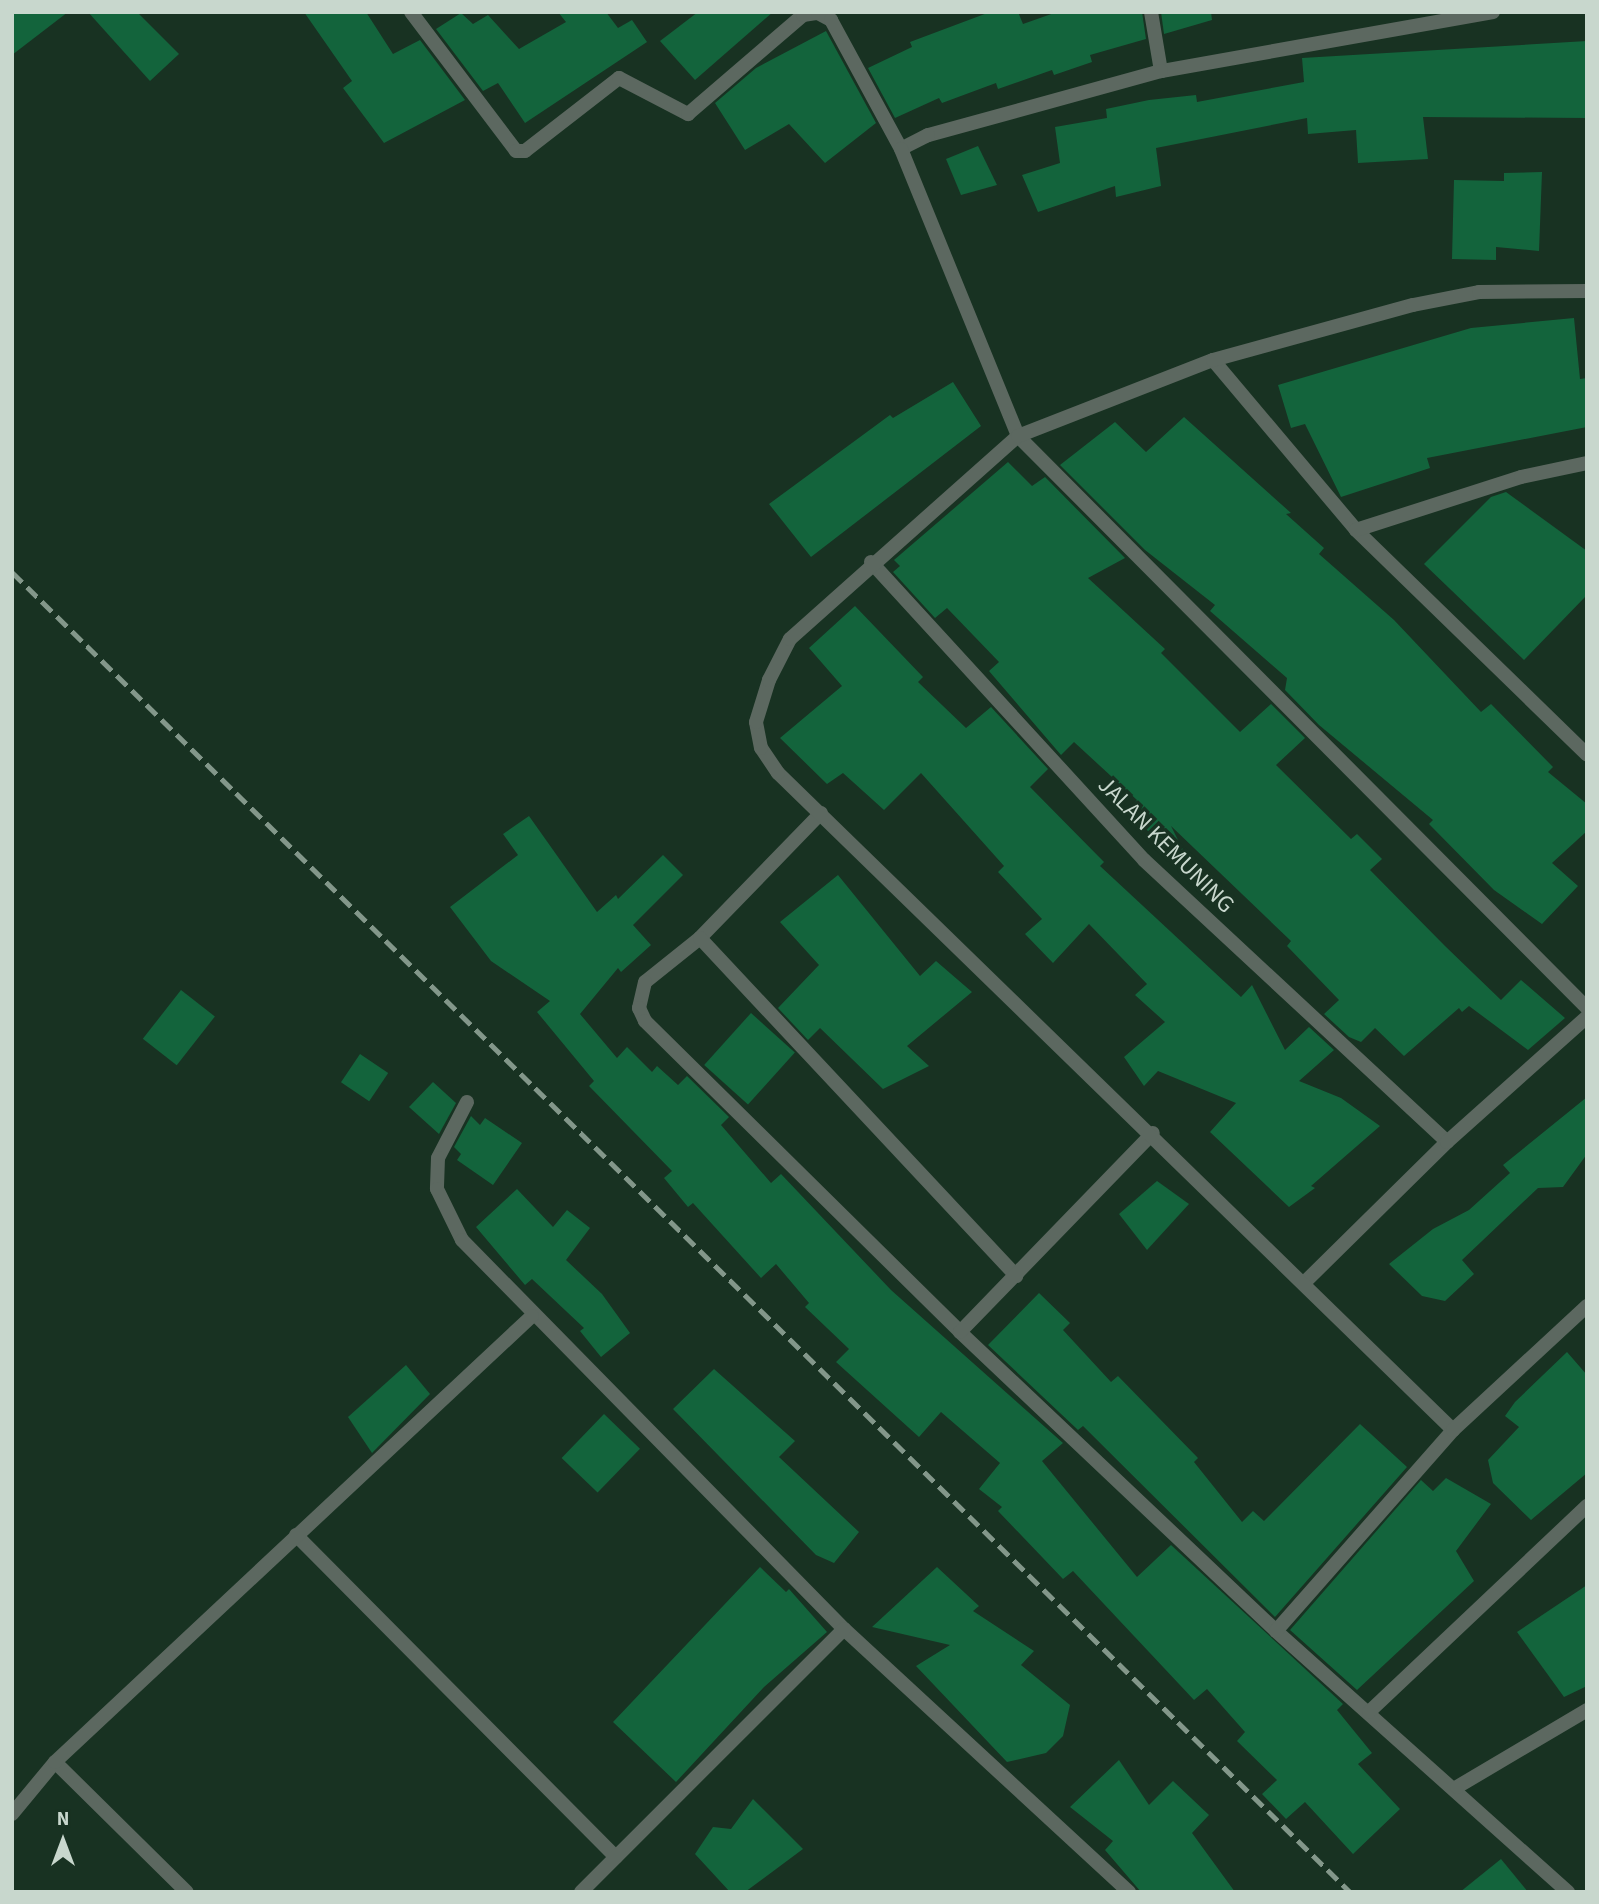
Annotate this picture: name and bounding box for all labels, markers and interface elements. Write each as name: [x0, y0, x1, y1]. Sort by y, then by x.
street label: JALAN KEMUNING: [1092, 771, 1240, 919]
north arrow: [28, 1806, 98, 1876]
text: N: [57, 1806, 69, 1833]

